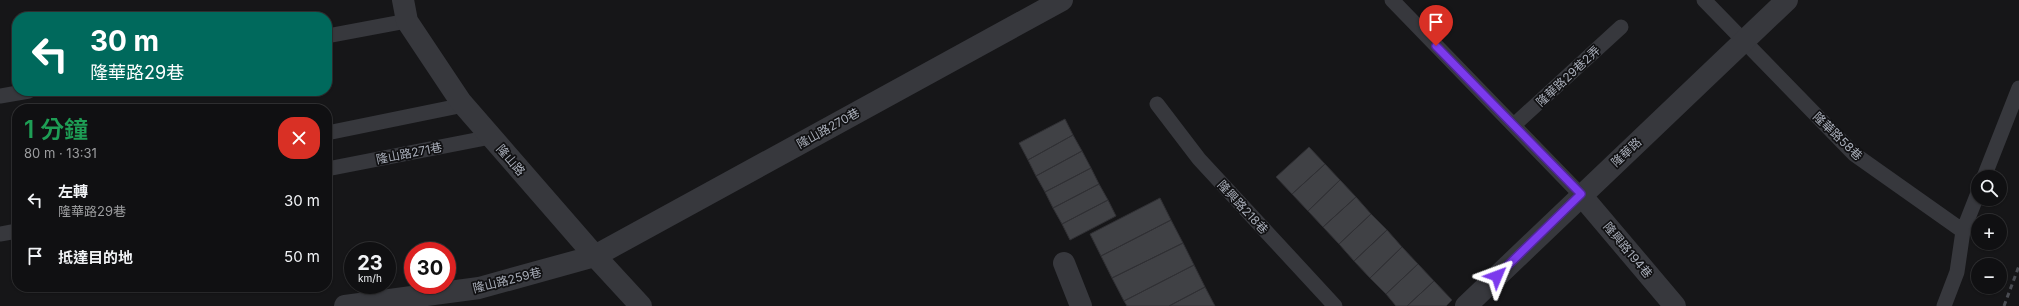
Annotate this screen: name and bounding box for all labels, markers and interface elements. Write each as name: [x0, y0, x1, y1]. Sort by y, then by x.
pin: [1419, 5, 1453, 46]
icon: arrive: [1425, 11, 1447, 33]
text: 30 m: [90, 24, 159, 58]
icon: left: [24, 28, 76, 80]
street label: 隆華路29巷2弄: [1533, 43, 1603, 109]
text: 隆華路29巷: [90, 62, 184, 83]
street label: 隆山路270巷: [794, 105, 862, 151]
street label: 隆華路58巷: [1810, 109, 1866, 163]
text: 1 分鐘: [24, 115, 88, 144]
button: close: [278, 117, 320, 159]
street label: 隆華路: [1608, 134, 1644, 170]
street label: 隆山路271巷: [375, 139, 443, 167]
street label: 隆山路: [494, 141, 528, 179]
text: 80 m · 13:31: [24, 145, 97, 161]
map controls: [1971, 170, 2007, 294]
button: search: [1971, 170, 2007, 206]
street label: 隆興路218巷: [1214, 177, 1272, 237]
text: 左轉: [58, 182, 88, 201]
icon: left: [24, 189, 46, 211]
text: 30 m: [284, 191, 320, 210]
text: 隆華路29巷: [58, 203, 126, 219]
button: +: [1971, 214, 2007, 250]
street label: 隆興路194巷: [1600, 219, 1656, 281]
speed limit sign: 30: [404, 242, 456, 294]
icon: arrive: [24, 245, 46, 267]
text: 50 m: [284, 247, 320, 266]
text: 抵達目的地: [58, 248, 133, 267]
text: 23: [357, 251, 383, 275]
position arrow: [1476, 255, 1518, 297]
button: −: [1971, 258, 2007, 294]
street label: 隆山路259巷: [471, 264, 543, 296]
text: km/h: [358, 272, 382, 284]

